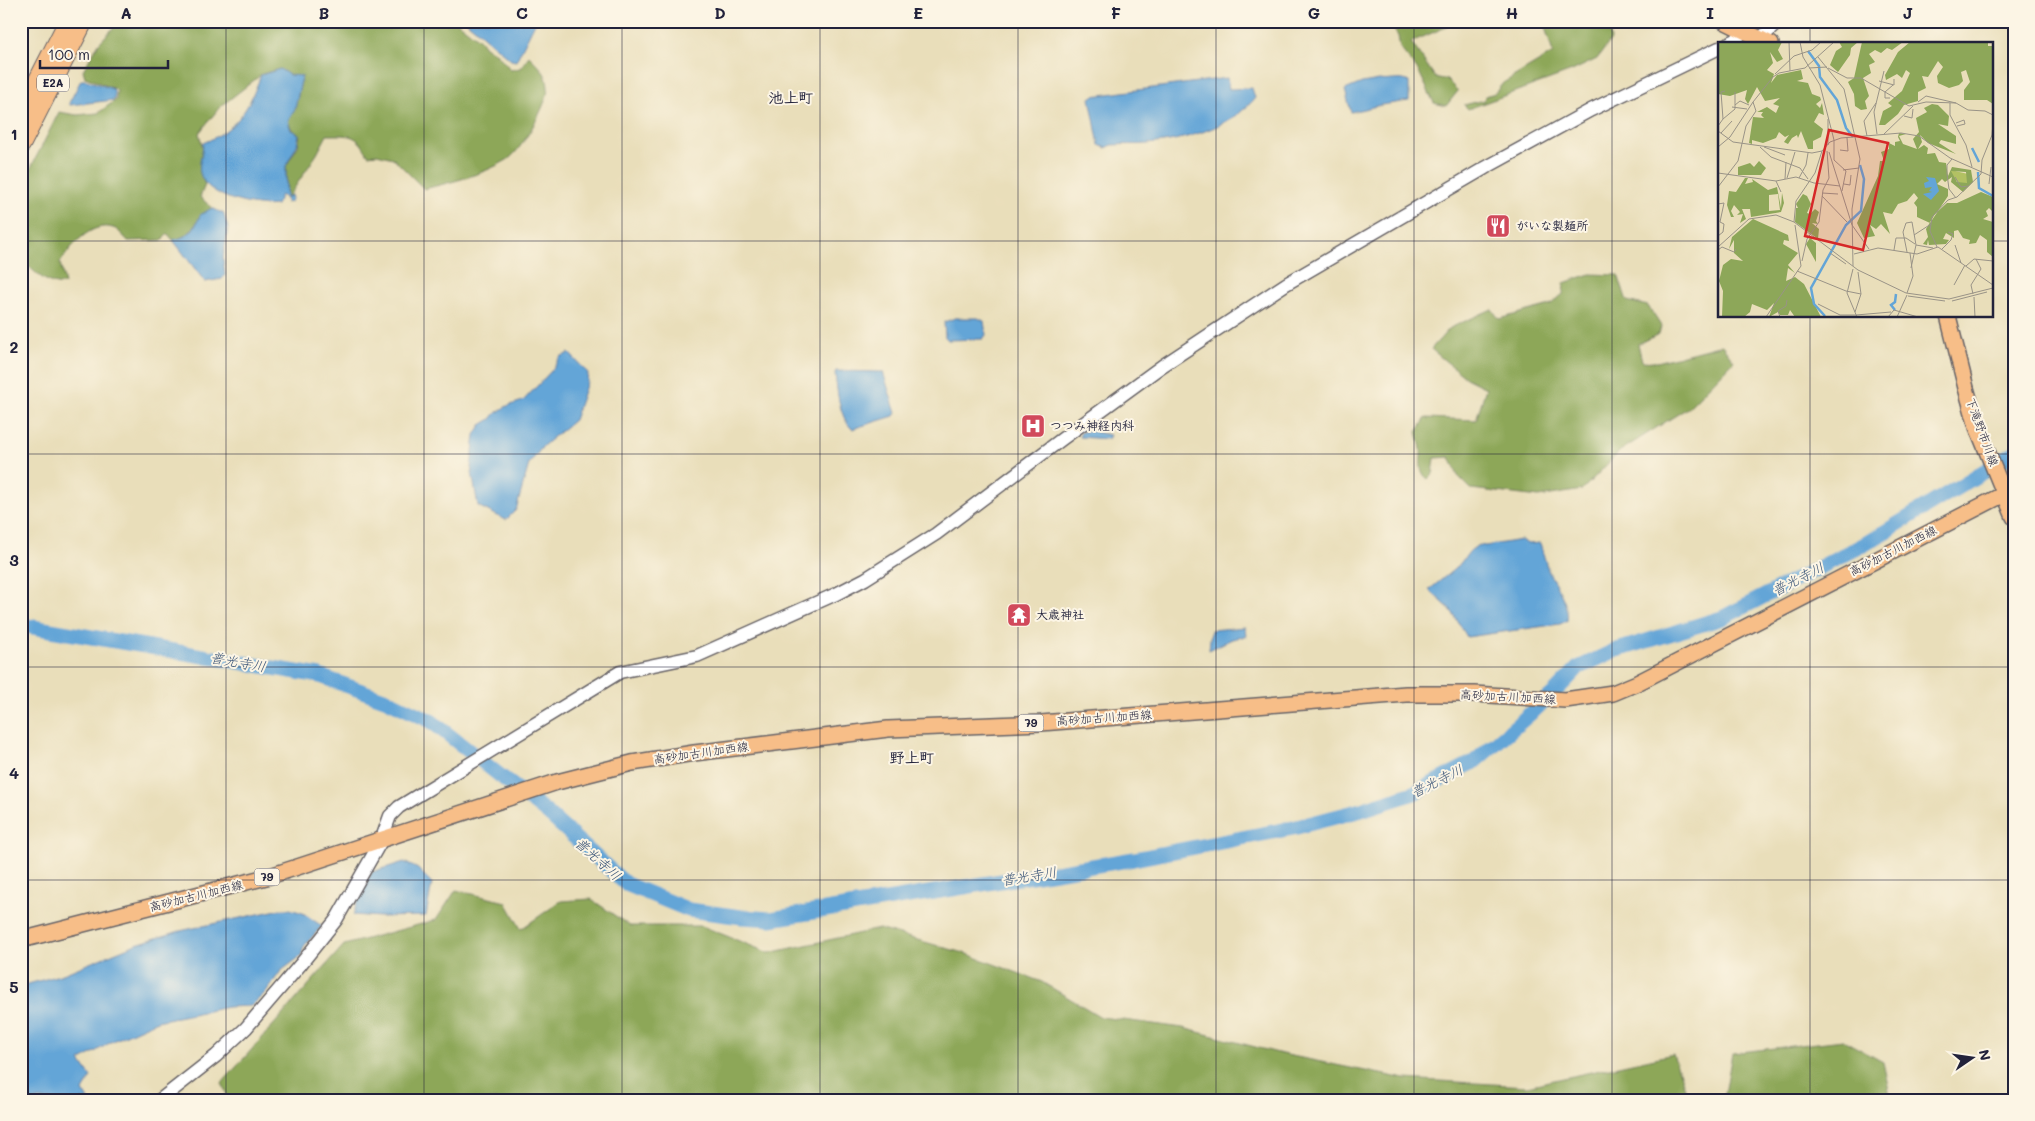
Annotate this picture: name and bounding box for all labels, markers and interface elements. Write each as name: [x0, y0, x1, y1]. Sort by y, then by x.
text: A: [120, 2, 132, 23]
text: B: [319, 2, 329, 23]
text: C: [516, 2, 528, 23]
text: D: [714, 2, 726, 23]
text: E: [913, 2, 923, 23]
text: F: [1111, 2, 1121, 23]
text: G: [1308, 2, 1320, 23]
text: H: [1506, 2, 1518, 23]
text: I: [1706, 2, 1714, 23]
text: J: [1903, 2, 1913, 23]
scale bar: [40, 38, 168, 70]
inset map: [1718, 42, 1992, 318]
text: 100 m: [48, 44, 90, 64]
road number: E2A: [37, 75, 69, 92]
district label: 池上町: [768, 87, 814, 107]
text: 1: [10, 123, 18, 144]
restaurant icon: がいな製麺所: [1485, 213, 1511, 239]
place label: がいな製麺所: [1516, 217, 1589, 233]
text: 2: [10, 336, 19, 357]
street label: 下滝野市川線: [1963, 395, 2003, 468]
hospital icon: つつみ神経内科: [1020, 413, 1046, 439]
place label: つつみ神経内科: [1050, 417, 1134, 433]
street label: 高砂加古川加西線: [1846, 521, 1939, 579]
text: 3: [9, 549, 19, 570]
water label: 普光寺川: [1769, 557, 1827, 600]
temple icon: 大歳神社: [1006, 602, 1032, 628]
place label: 大歳神社: [1036, 606, 1084, 622]
water label: 普光寺川: [209, 647, 267, 676]
street label: 高砂加古川加西線: [1460, 685, 1556, 707]
street label: 高砂加古川加西線: [1055, 706, 1152, 728]
road number: 79: [1018, 714, 1044, 731]
street label: 高砂加古川加西線: [652, 737, 750, 767]
district label: 野上町: [889, 747, 935, 767]
water label: 普光寺川: [1407, 760, 1466, 801]
text: 4: [9, 762, 19, 783]
water label: 普光寺川: [571, 833, 625, 884]
water label: 普光寺川: [1000, 862, 1058, 889]
road number: 79: [254, 869, 280, 886]
street label: 高砂加古川加西線: [147, 876, 244, 914]
text: 5: [9, 976, 19, 997]
north arrow: [1948, 1034, 1998, 1084]
text: N: [1975, 1048, 1996, 1062]

